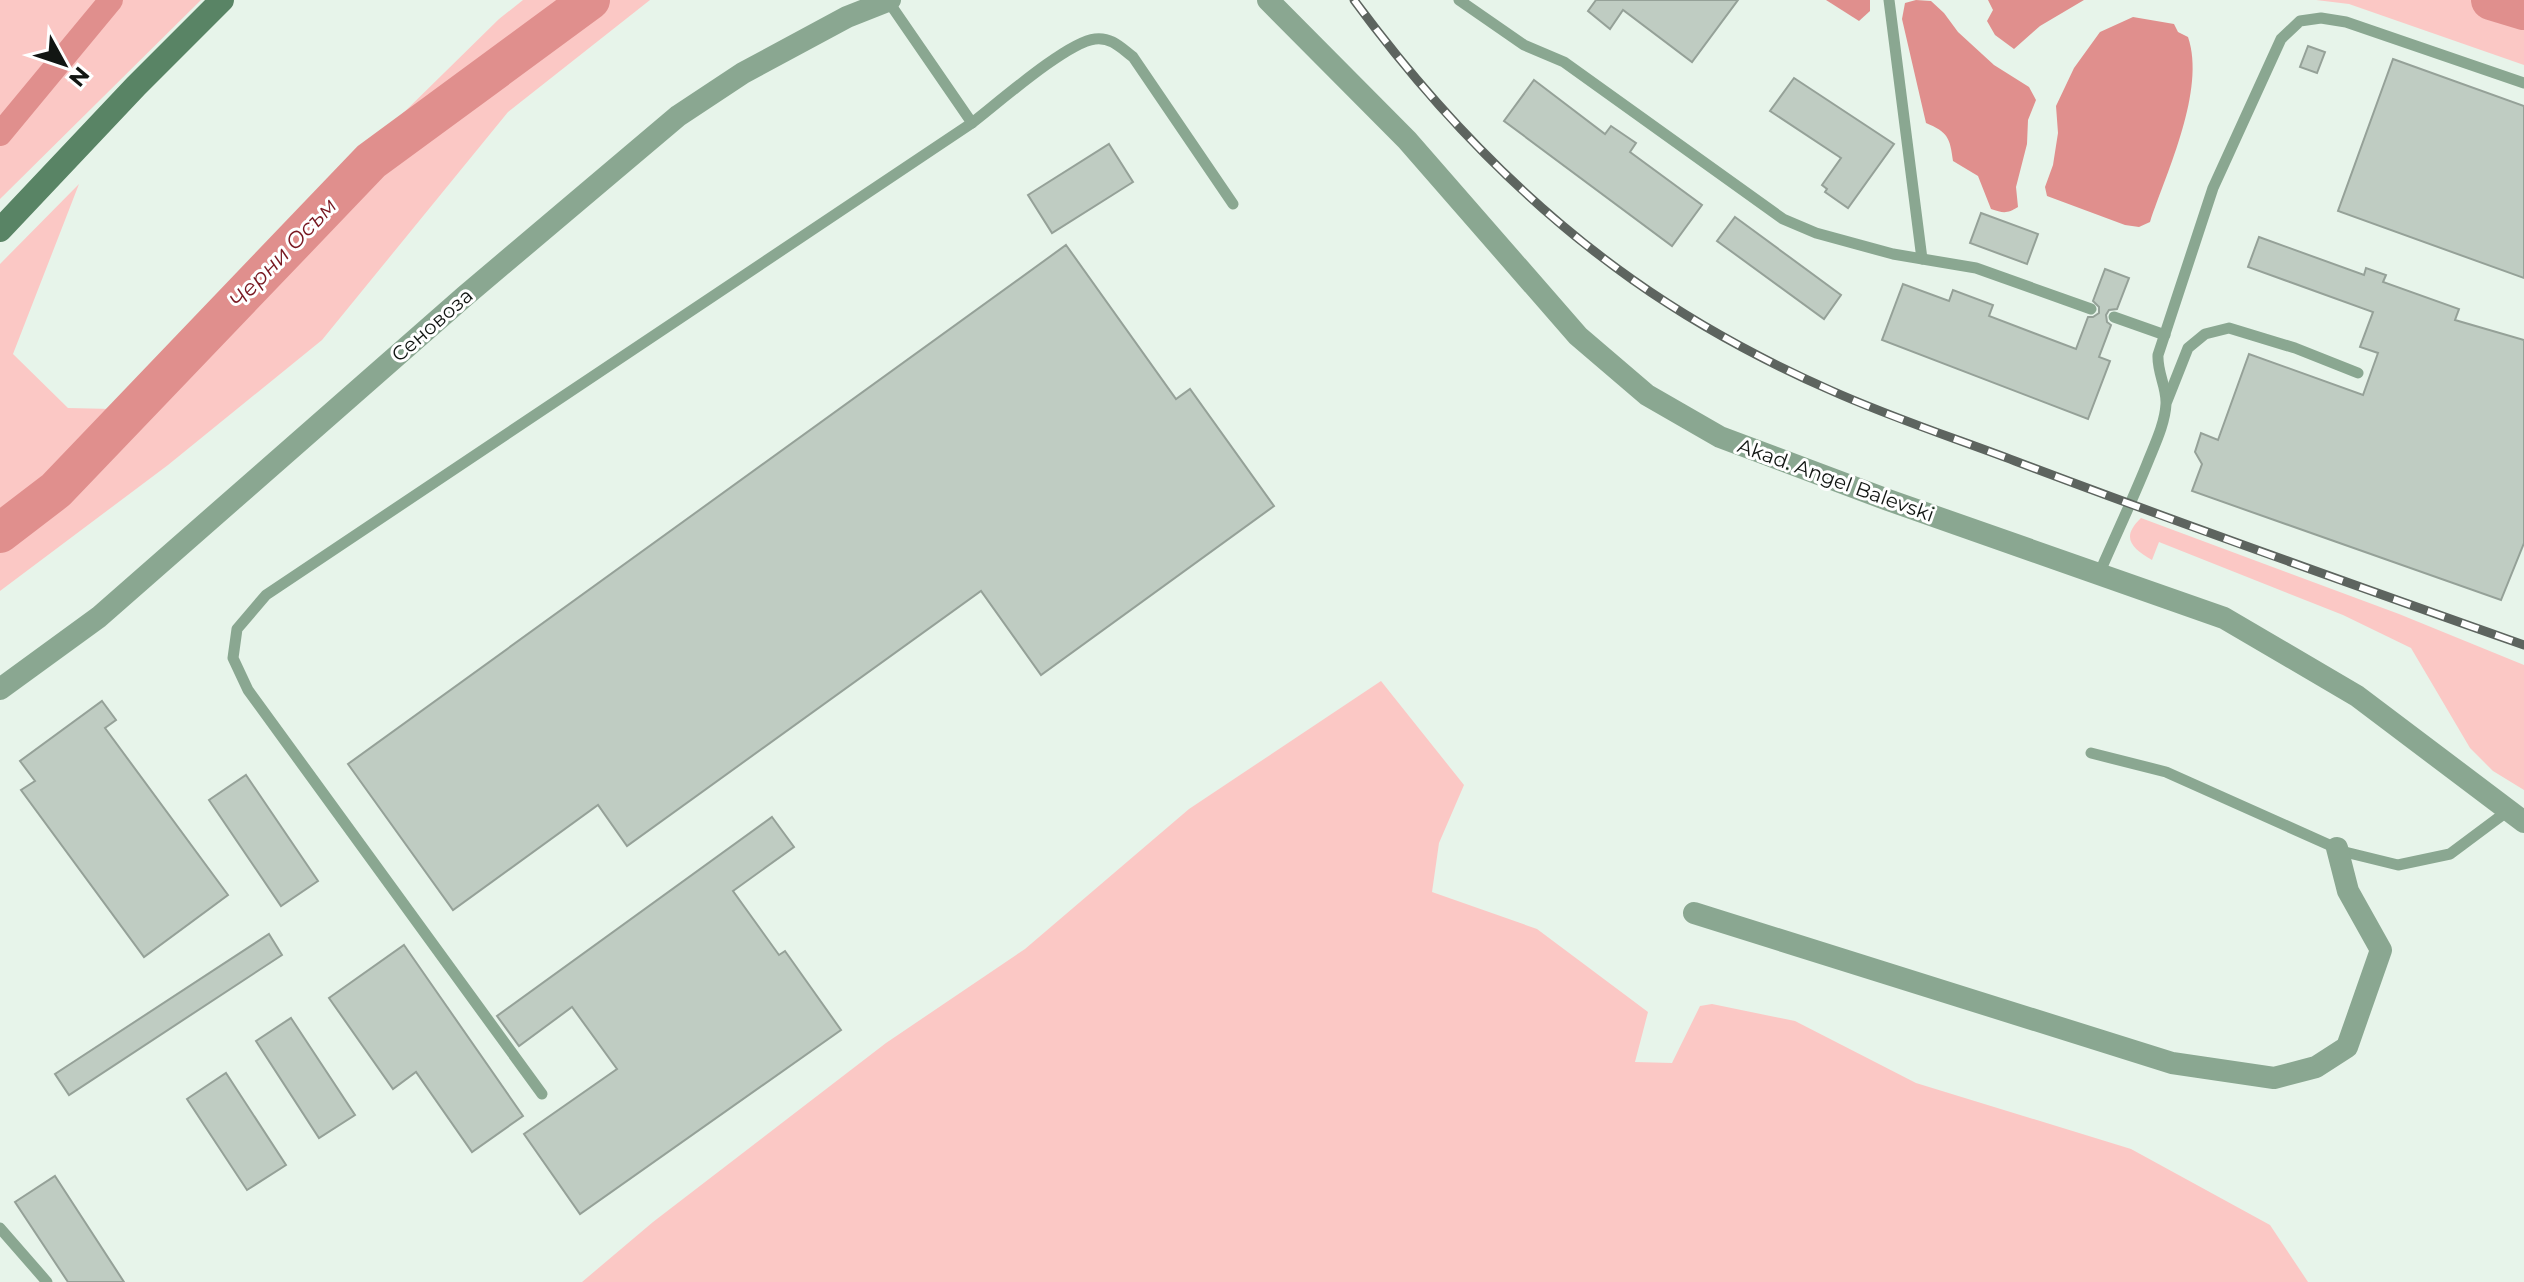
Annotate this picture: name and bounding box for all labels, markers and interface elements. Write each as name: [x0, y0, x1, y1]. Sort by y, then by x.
north arrow: [24, 24, 104, 104]
text: N: [63, 61, 95, 92]
water label: Черни Осъм: [224, 192, 342, 314]
street label: Сеновоза: [387, 283, 477, 367]
street label: Akad. Angel Balevski: [1735, 433, 1937, 527]

